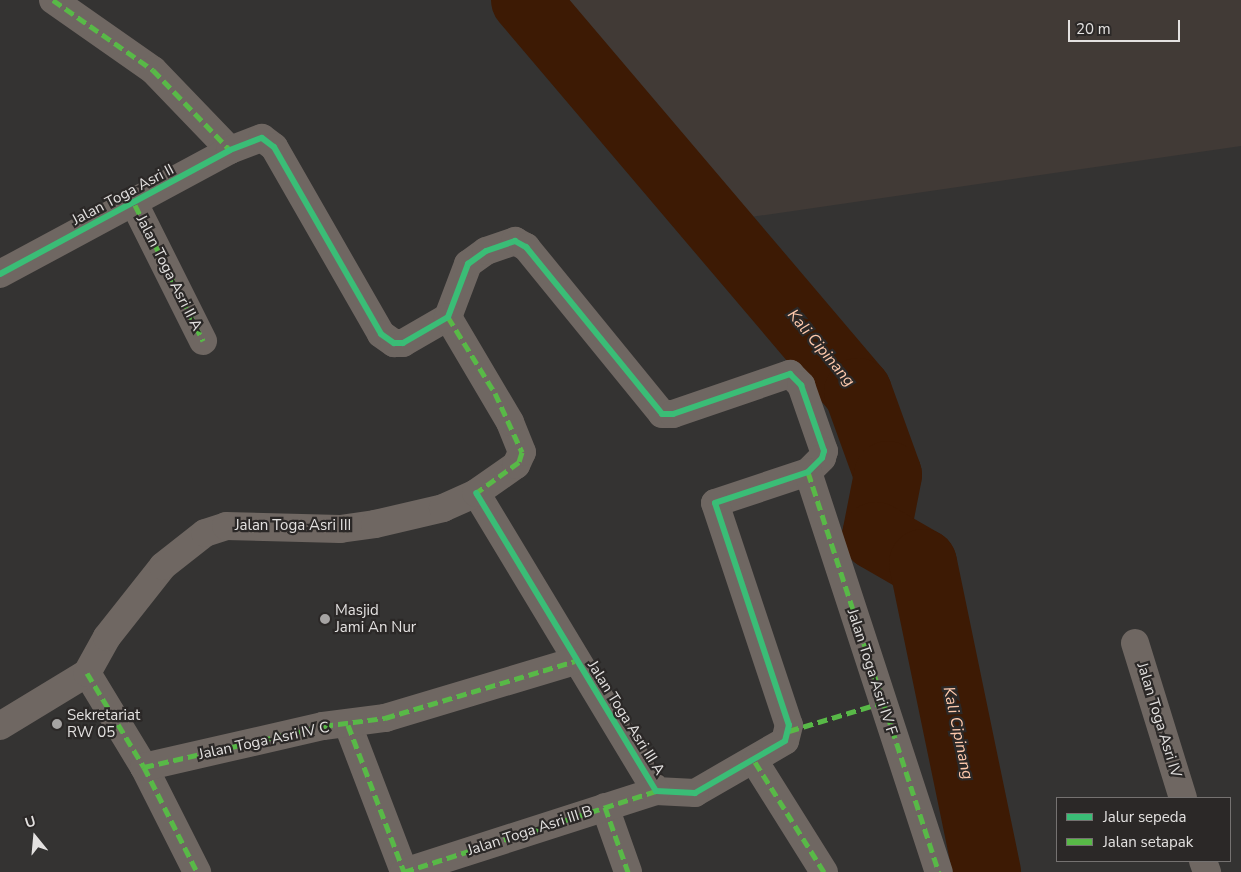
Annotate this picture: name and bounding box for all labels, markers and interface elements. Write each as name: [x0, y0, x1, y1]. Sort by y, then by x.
scale bar: [1071, 10, 1184, 42]
text: 20 m: [1076, 19, 1111, 39]
street label: Jalan Toga Asri II: [69, 161, 177, 229]
street label: Jalan Toga Asri II A: [132, 212, 206, 334]
water label: Kali Cipinang: [783, 306, 859, 390]
street label: Jalan Toga Asri III: [235, 517, 351, 535]
place label: Masjid Jami An Nur: [335, 601, 416, 636]
street label: Jalan Toga Asri IV F: [843, 607, 901, 737]
marker: Masjid Jami An Nur: [319, 613, 331, 625]
street label: Jalan Toga Asri III A: [584, 657, 668, 779]
street label: Jalan Toga Asri IV: [1133, 660, 1185, 780]
water label: Kali Cipinang: [939, 685, 977, 781]
place label: Sekretariat RW 05: [67, 706, 140, 741]
marker: Sekretariat RW 05: [51, 718, 63, 730]
street label: Jalan Toga Asri IV C: [197, 718, 331, 764]
legend: [1056, 797, 1231, 862]
street label: Jalan Toga Asri III B: [465, 802, 595, 860]
text: Jalur sepeda: [1103, 807, 1187, 827]
north arrow: [10, 812, 60, 862]
text: U: [23, 812, 38, 833]
text: Jalan setapak: [1103, 832, 1193, 852]

